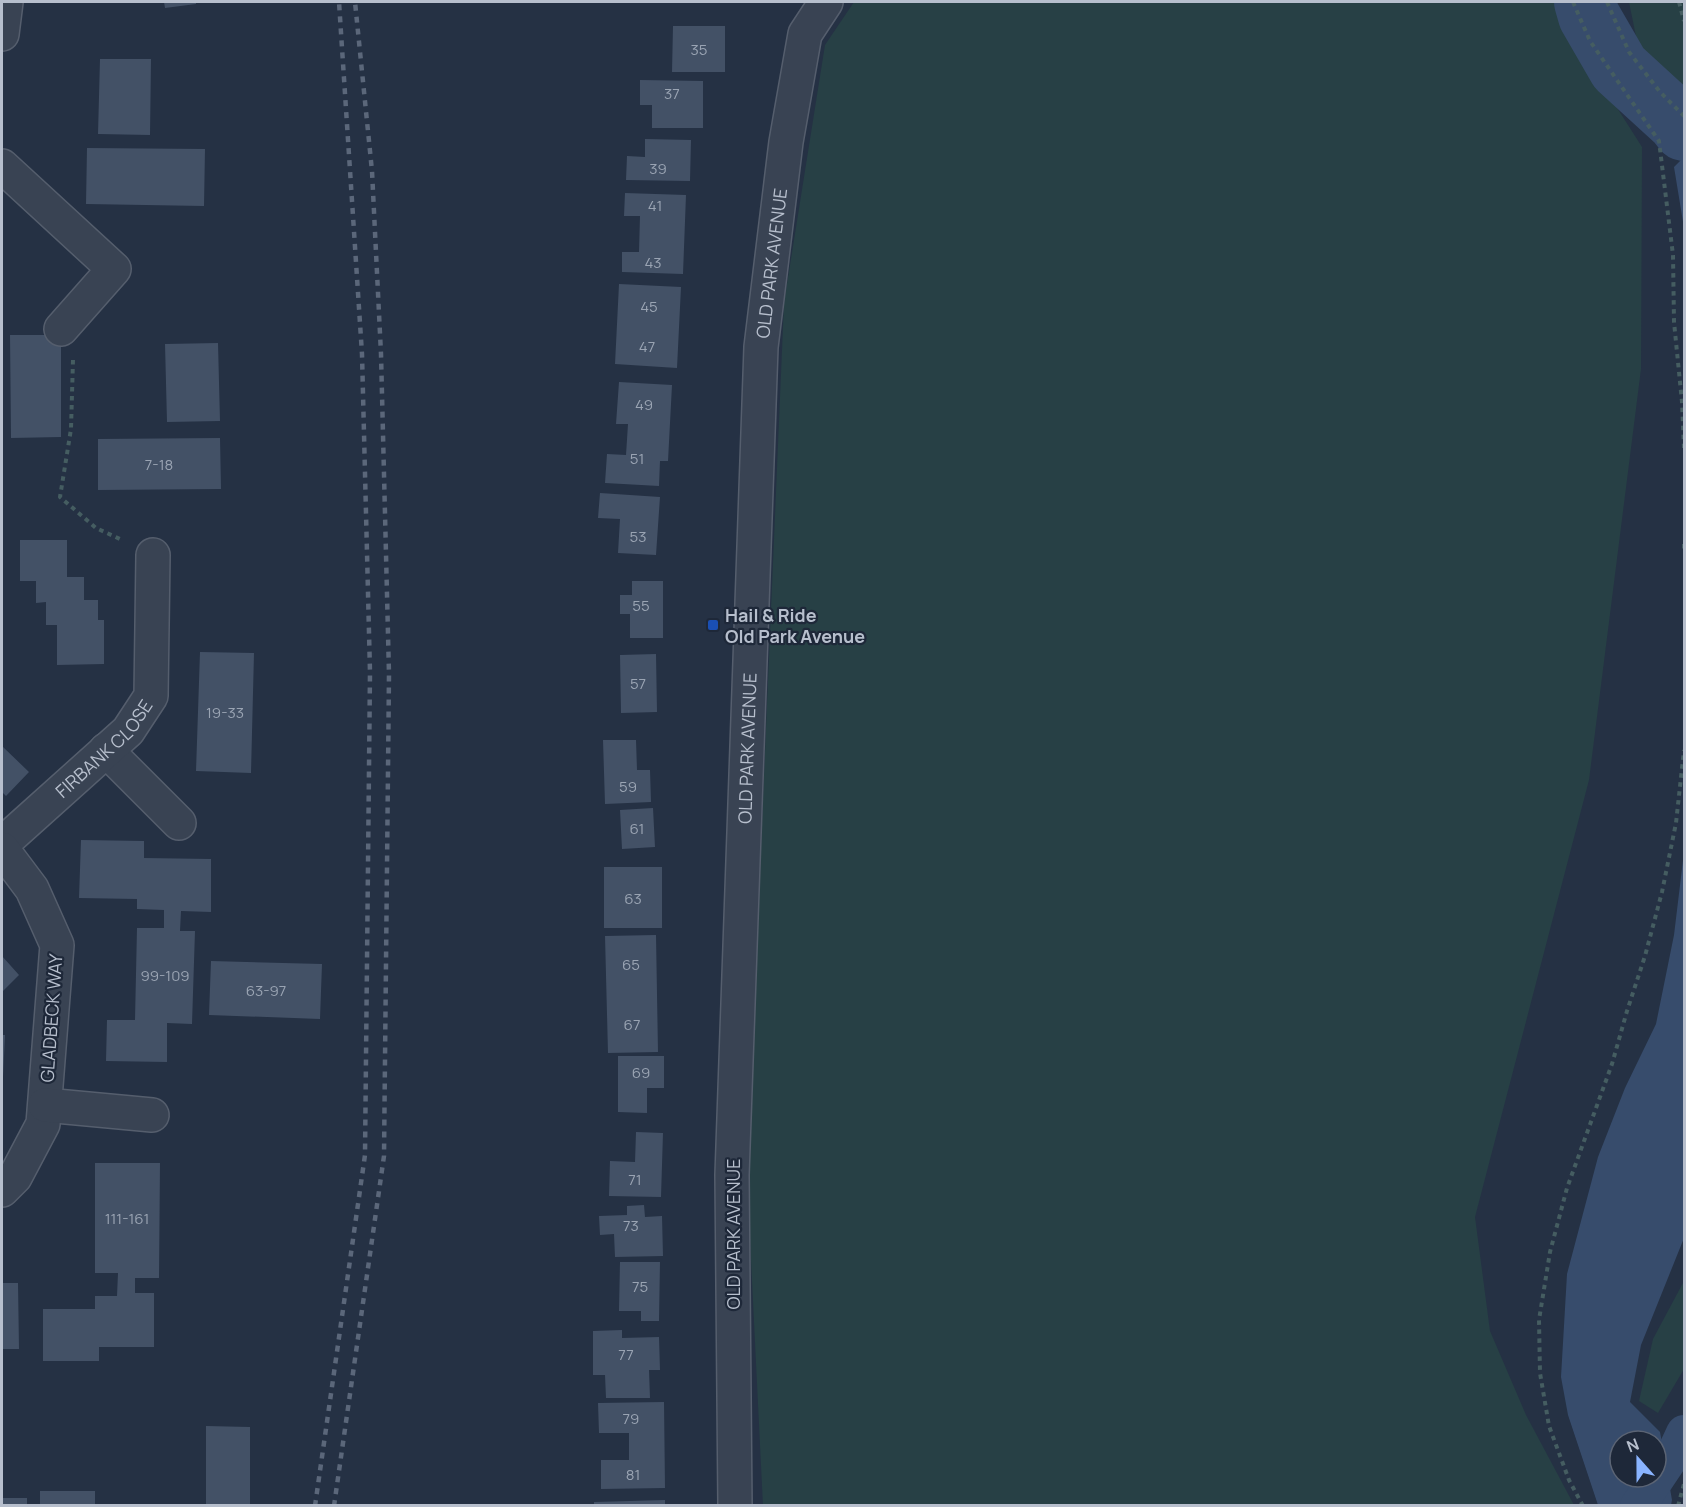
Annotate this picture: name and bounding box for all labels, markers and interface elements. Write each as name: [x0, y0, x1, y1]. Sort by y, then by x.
house number: 35: [691, 39, 707, 60]
house number: 37: [664, 83, 680, 104]
house number: 39: [649, 158, 667, 179]
street label: OLD PARK AVENUE: [750, 187, 792, 340]
house number: 41: [648, 195, 662, 216]
house number: 43: [644, 252, 662, 273]
house number: 45: [640, 296, 658, 317]
house number: 47: [639, 336, 655, 357]
house number: 49: [635, 394, 653, 415]
house number: 51: [630, 448, 644, 469]
house number: 7-18: [145, 454, 173, 475]
house number: 53: [630, 526, 646, 547]
house number: 55: [632, 595, 650, 616]
place label: Hail & Ride Old Park Avenue: [725, 603, 865, 648]
marker: Hail & Ride Old Park Avenue: [706, 618, 720, 632]
street label: OLD PARK AVENUE: [732, 672, 762, 824]
house number: 57: [630, 673, 646, 694]
street label: FIRBANK CLOSE: [50, 695, 158, 803]
house number: 19-33: [206, 702, 244, 723]
house number: 59: [619, 776, 637, 797]
house number: 61: [630, 818, 644, 839]
house number: 63: [624, 888, 642, 909]
street label: GLADBECK WAY: [35, 952, 68, 1083]
house number: 65: [622, 954, 640, 975]
house number: 99-109: [140, 965, 190, 986]
house number: 63-97: [246, 980, 286, 1001]
house number: 67: [624, 1014, 640, 1035]
house number: 69: [632, 1062, 650, 1083]
street label: OLD PARK AVENUE: [721, 1158, 745, 1310]
house number: 71: [628, 1169, 642, 1190]
house number: 111-161: [105, 1208, 149, 1229]
house number: 73: [623, 1215, 639, 1236]
house number: 75: [632, 1276, 648, 1297]
house number: 77: [618, 1344, 634, 1365]
house number: 79: [623, 1408, 639, 1429]
north arrow: [1608, 1429, 1668, 1489]
text: N: [1623, 1433, 1642, 1457]
house number: 81: [626, 1464, 640, 1485]

